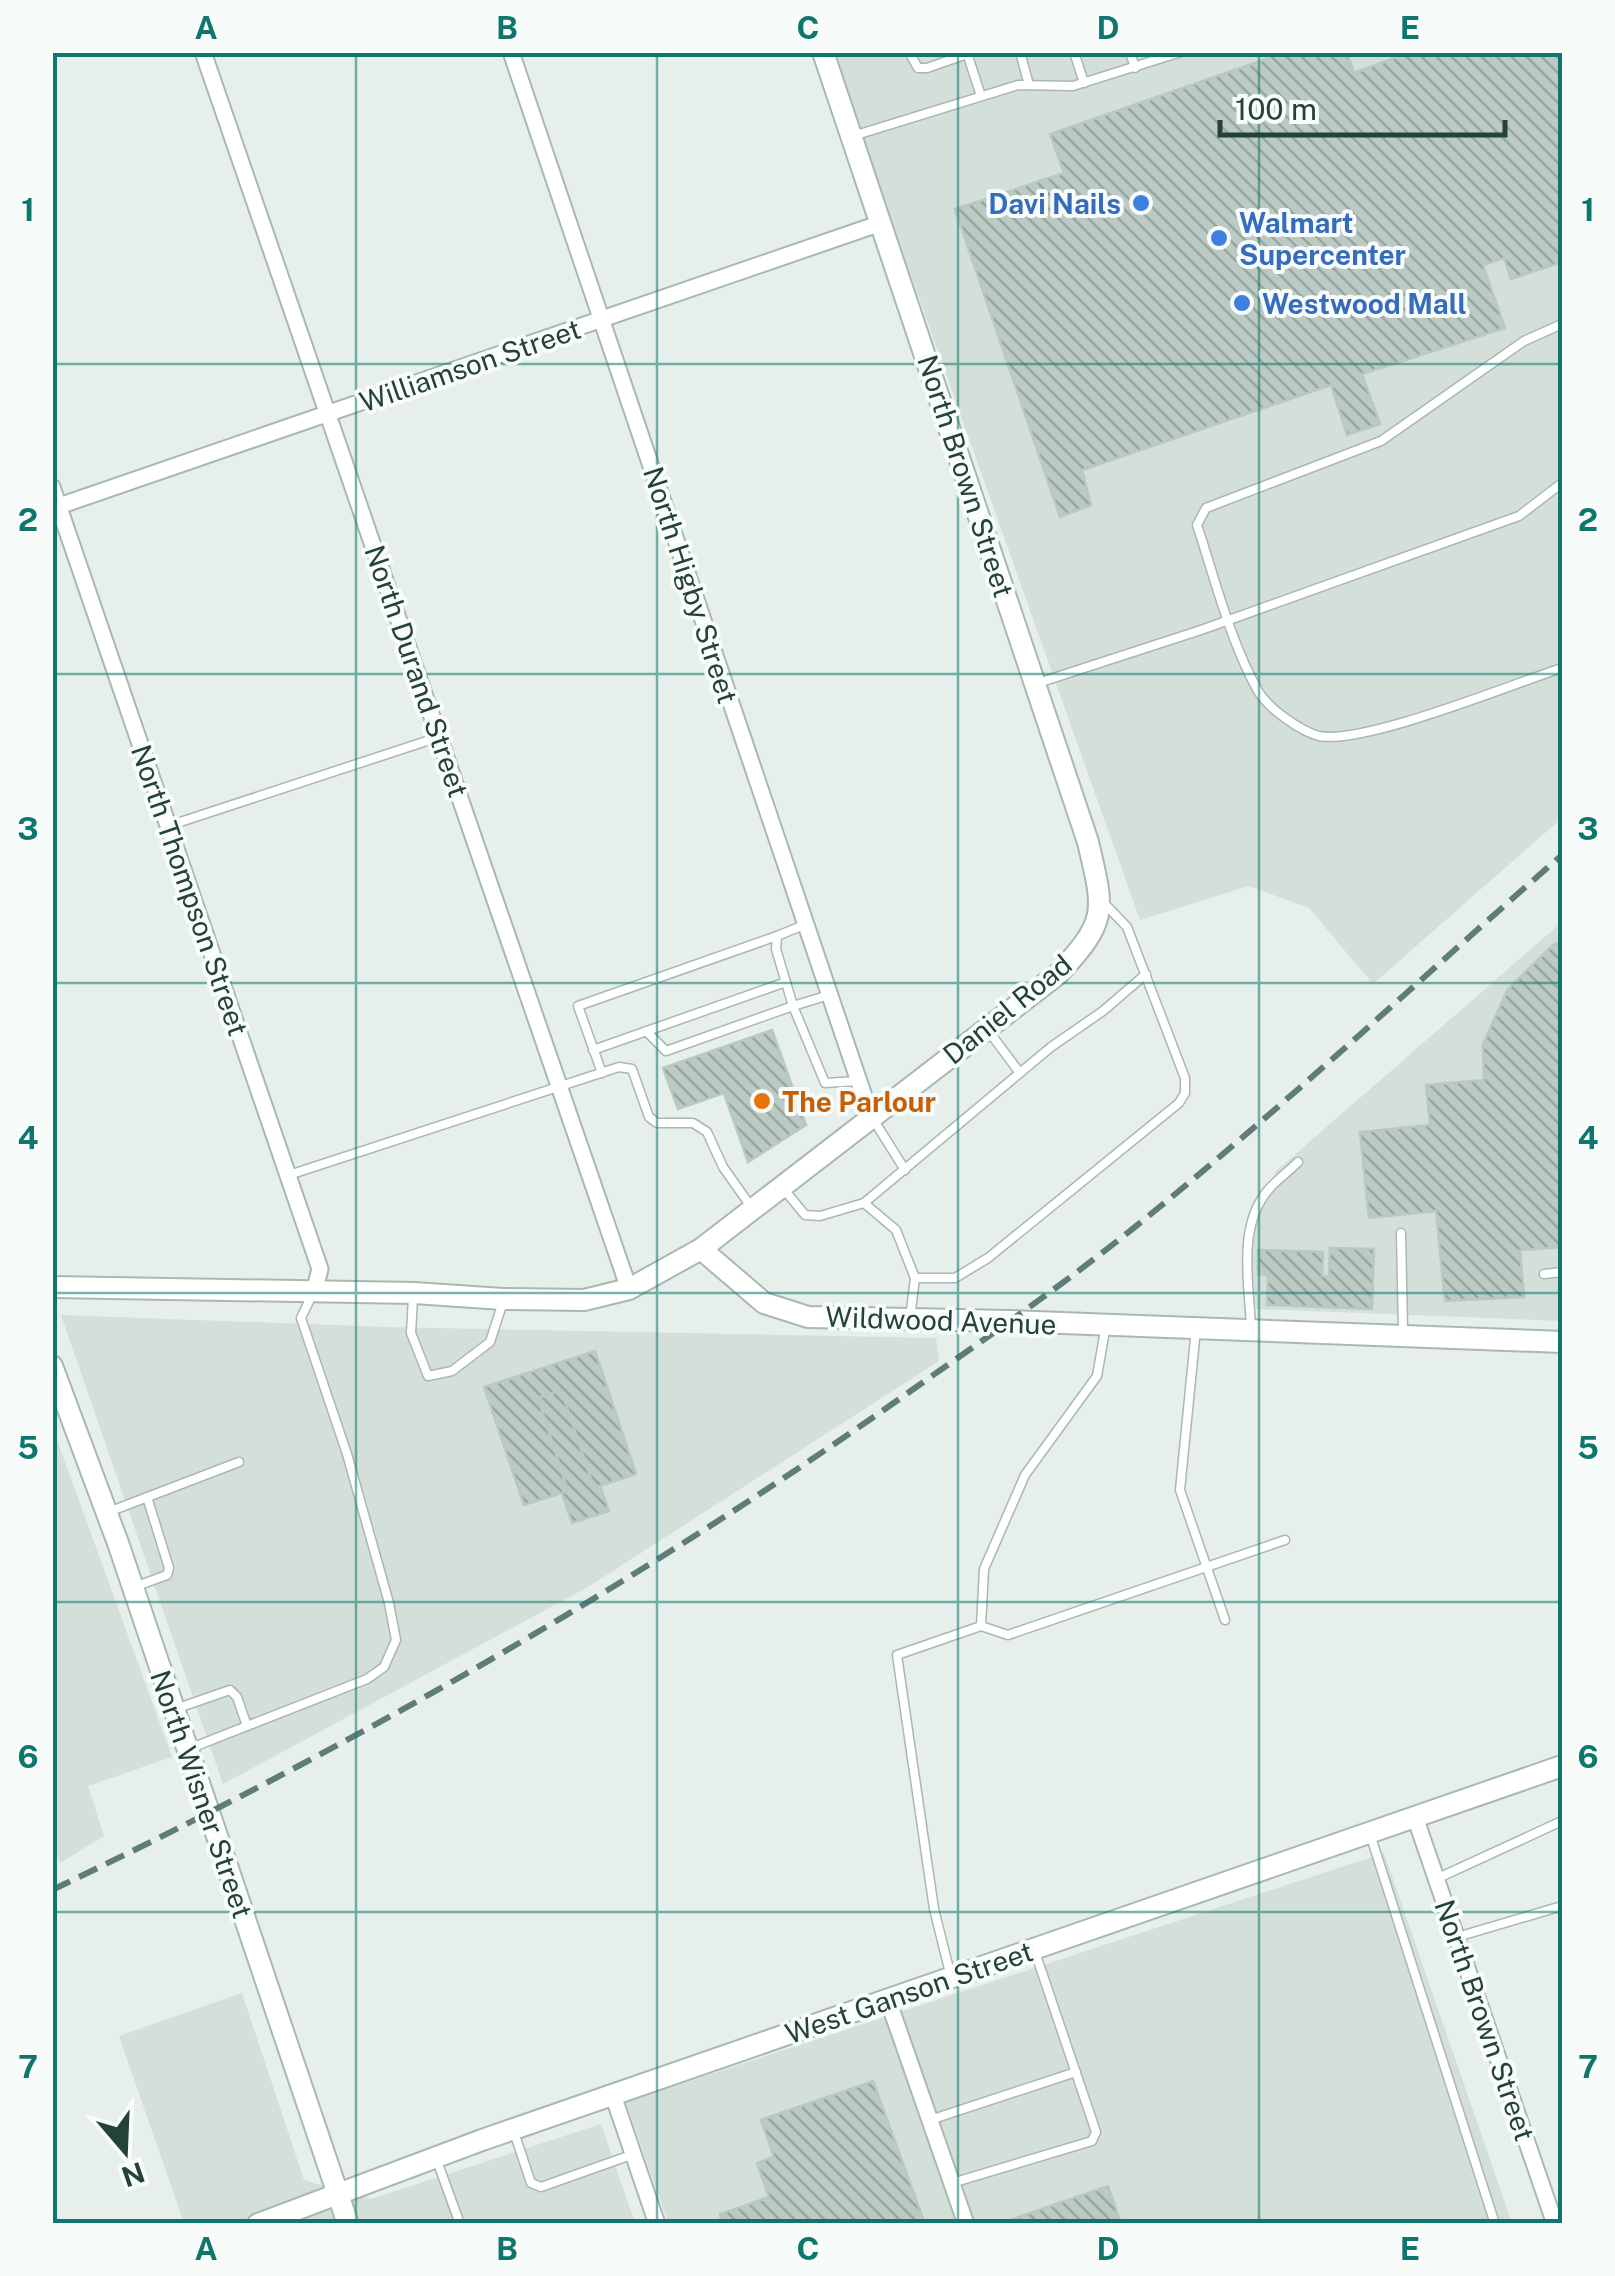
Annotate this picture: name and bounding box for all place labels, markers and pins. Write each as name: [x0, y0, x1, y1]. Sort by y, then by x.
place label: Davi Nails: [988, 187, 1121, 220]
marker: Davi Nails: [1130, 192, 1152, 214]
place label: Walmart Supercenter: [1239, 206, 1406, 271]
marker: Walmart Supercenter: [1208, 227, 1230, 249]
place label: Westwood Mall: [1262, 287, 1467, 320]
marker: Westwood Mall: [1231, 292, 1253, 314]
place label: The Parlour: [782, 1085, 936, 1118]
marker: The Parlour: [751, 1090, 773, 1112]

